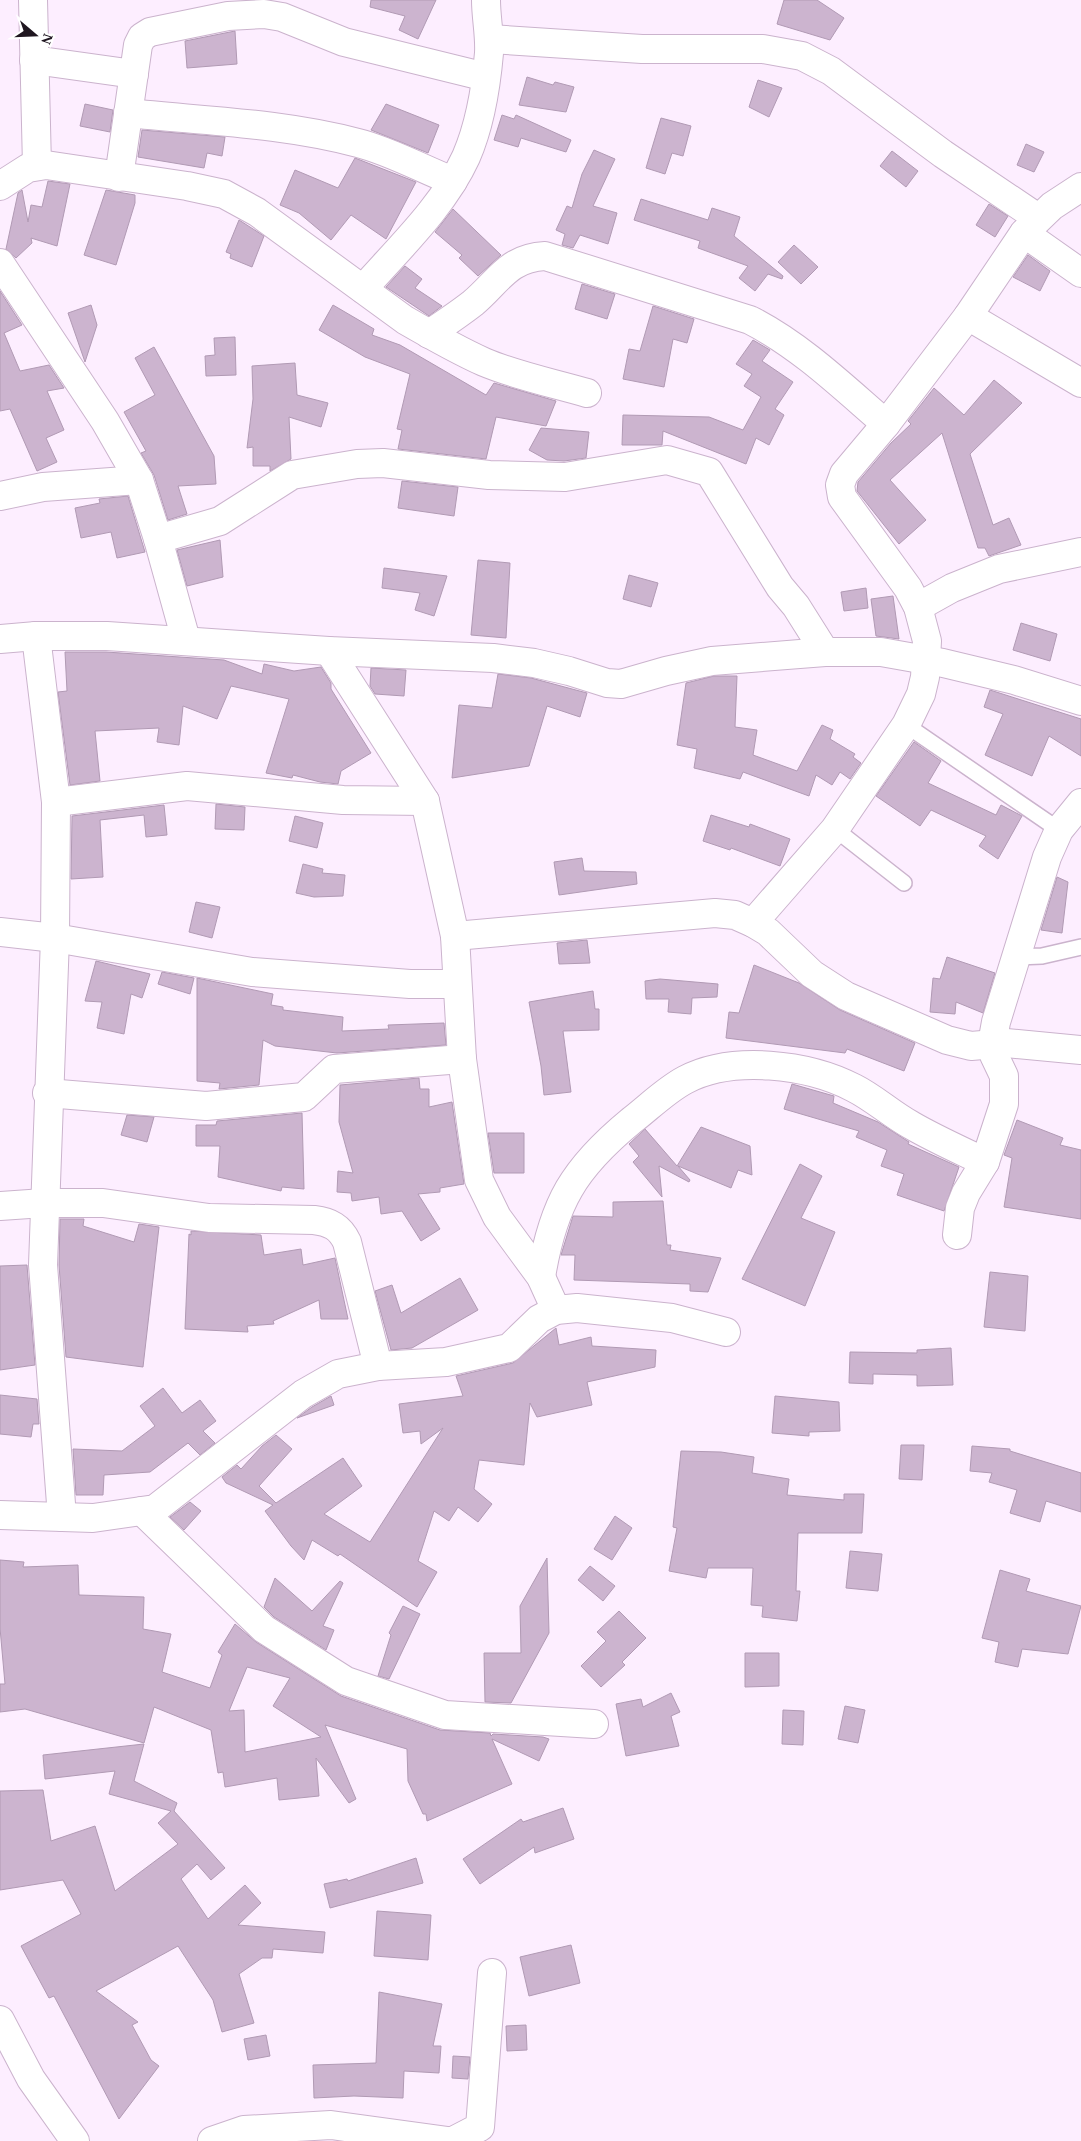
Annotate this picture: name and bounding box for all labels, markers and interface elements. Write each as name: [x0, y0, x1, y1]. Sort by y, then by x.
north arrow: [10, 10, 60, 60]
text: N: [38, 32, 56, 46]

